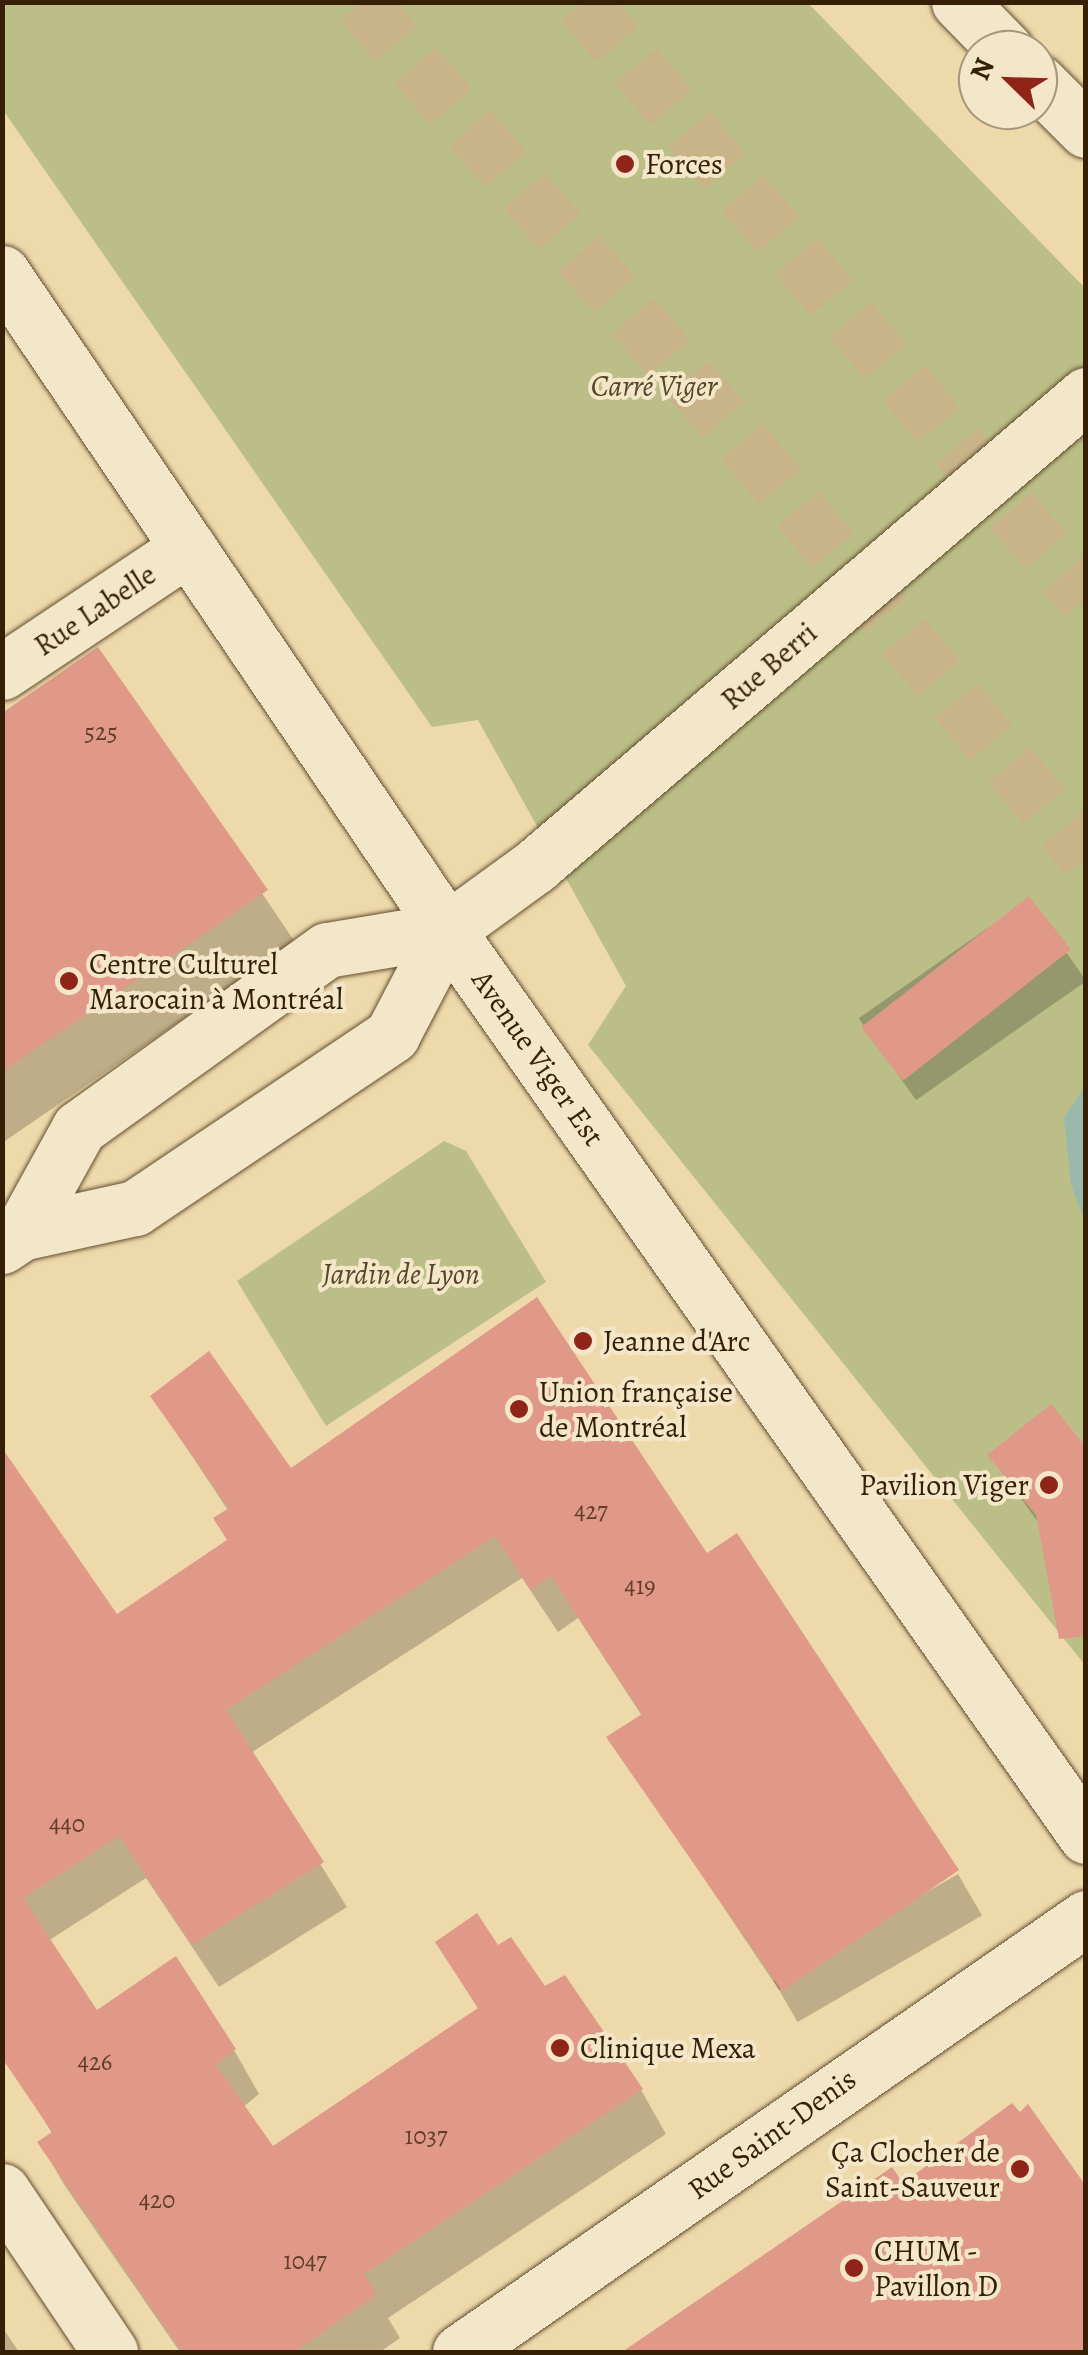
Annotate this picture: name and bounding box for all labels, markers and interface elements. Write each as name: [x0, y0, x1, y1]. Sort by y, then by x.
north arrow: [958, 30, 1058, 130]
text: N: [961, 52, 1004, 86]
place label: Forces: [645, 146, 723, 182]
marker: Forces: [614, 153, 636, 175]
park label: Carré Viger: [591, 368, 717, 404]
street label: Rue Labelle: [27, 556, 163, 664]
street label: Rue Berri: [714, 615, 824, 717]
house number: 525: [84, 717, 118, 747]
place label: Centre Culturel Marocain à Montréal: [89, 946, 343, 1016]
street label: Avenue Viger Est: [464, 963, 612, 1153]
marker: Centre Culturel Marocain à Montréal: [58, 970, 80, 992]
park label: Jardin de Lyon: [322, 1256, 480, 1292]
place label: Jeanne d'Arc: [603, 1323, 751, 1359]
marker: Jeanne d'Arc: [572, 1330, 594, 1352]
place label: Union française de Montréal: [539, 1374, 733, 1444]
marker: Union française de Montréal: [508, 1398, 530, 1420]
place label: Pavilion Viger: [859, 1467, 1029, 1503]
marker: Pavilion Viger: [1038, 1474, 1060, 1496]
house number: 427: [574, 1496, 608, 1526]
house number: 419: [624, 1571, 656, 1601]
house number: 440: [49, 1809, 85, 1839]
place label: Clinique Mexa: [580, 2030, 756, 2066]
marker: Clinique Mexa: [549, 2037, 571, 2059]
house number: 426: [78, 2047, 112, 2077]
street label: Rue Saint-Denis: [681, 2061, 863, 2207]
house number: 1037: [405, 2121, 447, 2151]
place label: Ça Clocher de Saint-Sauveur: [825, 2134, 1000, 2204]
marker: Ça Clocher de Saint-Sauveur: [1009, 2158, 1031, 2180]
house number: 420: [139, 2185, 175, 2215]
place label: CHUM - Pavillon D: [874, 2233, 998, 2304]
house number: 1047: [283, 2246, 327, 2276]
marker: CHUM - Pavillon D: [843, 2257, 865, 2279]

